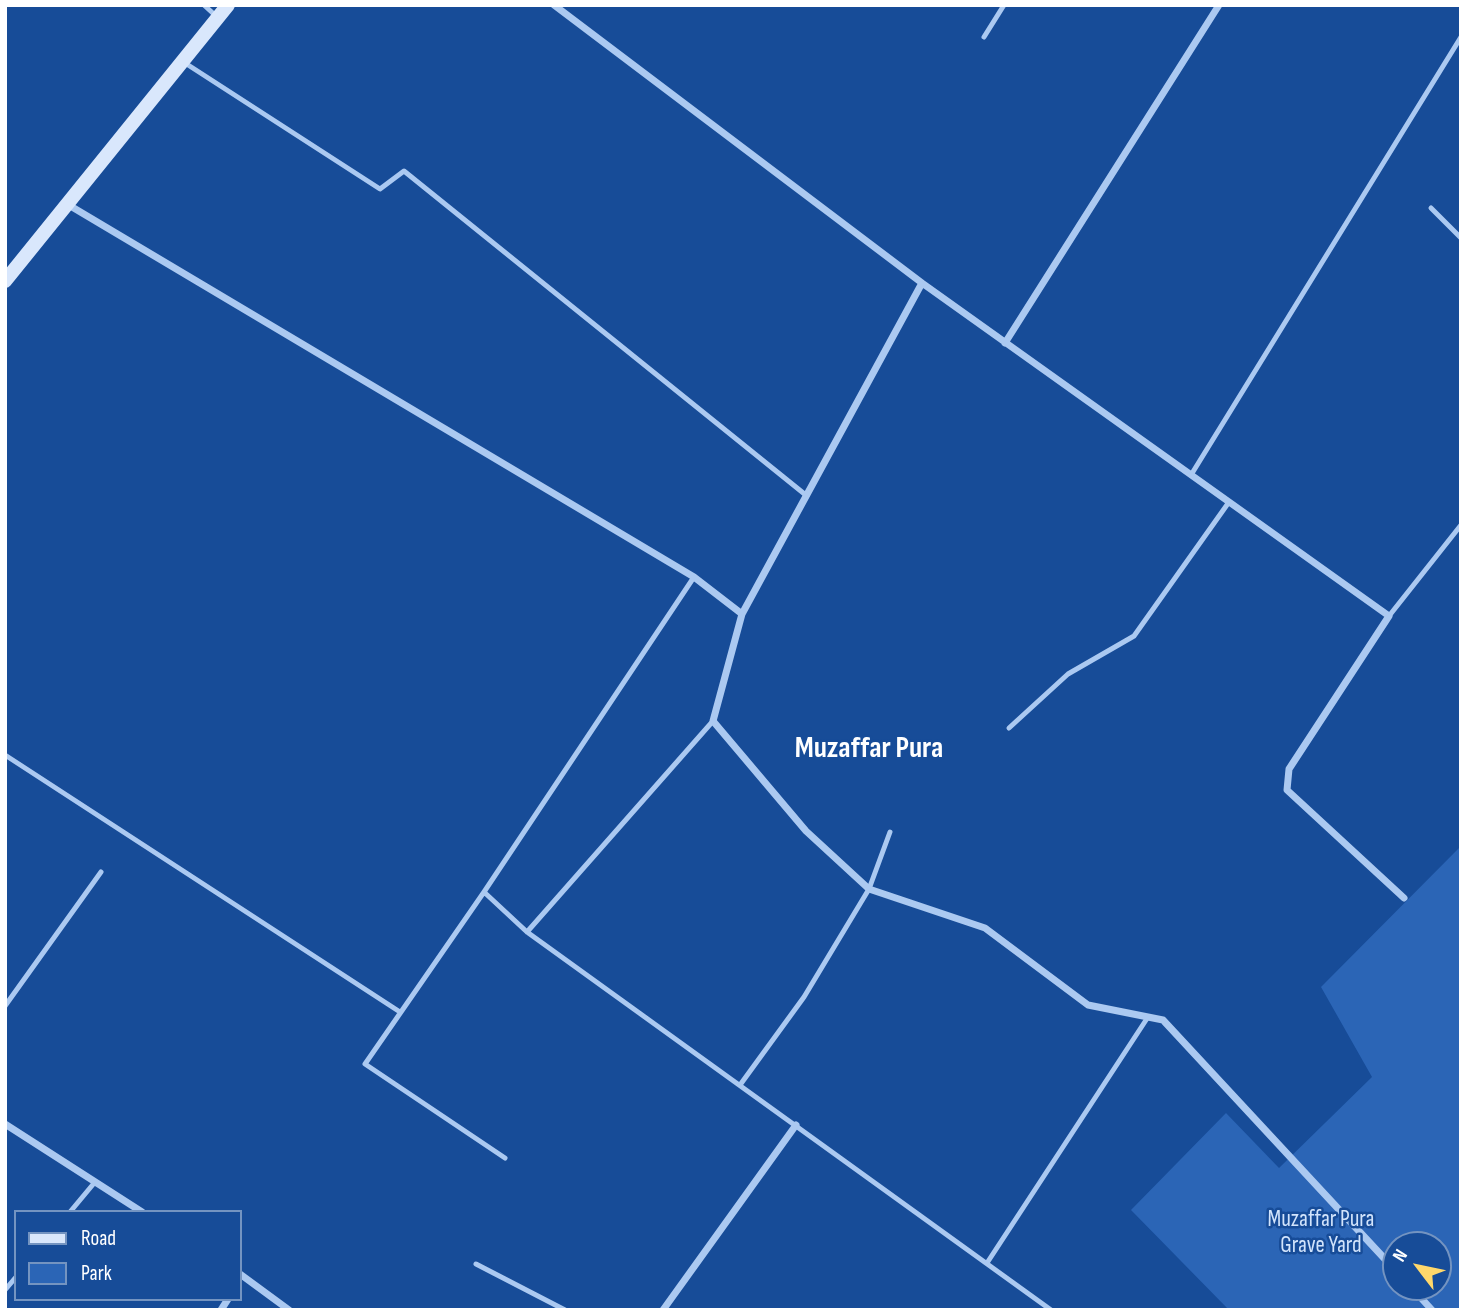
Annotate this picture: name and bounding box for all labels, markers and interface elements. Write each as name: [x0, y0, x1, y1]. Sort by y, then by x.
district label: Muzaffar Pura: [795, 731, 943, 767]
park label: Muzaffar Pura Grave Yard: [1268, 1206, 1374, 1260]
legend: [14, 1210, 242, 1301]
text: Road: [81, 1226, 116, 1251]
north arrow: [1382, 1231, 1452, 1301]
text: N: [1388, 1245, 1413, 1266]
text: Park: [81, 1261, 112, 1286]

